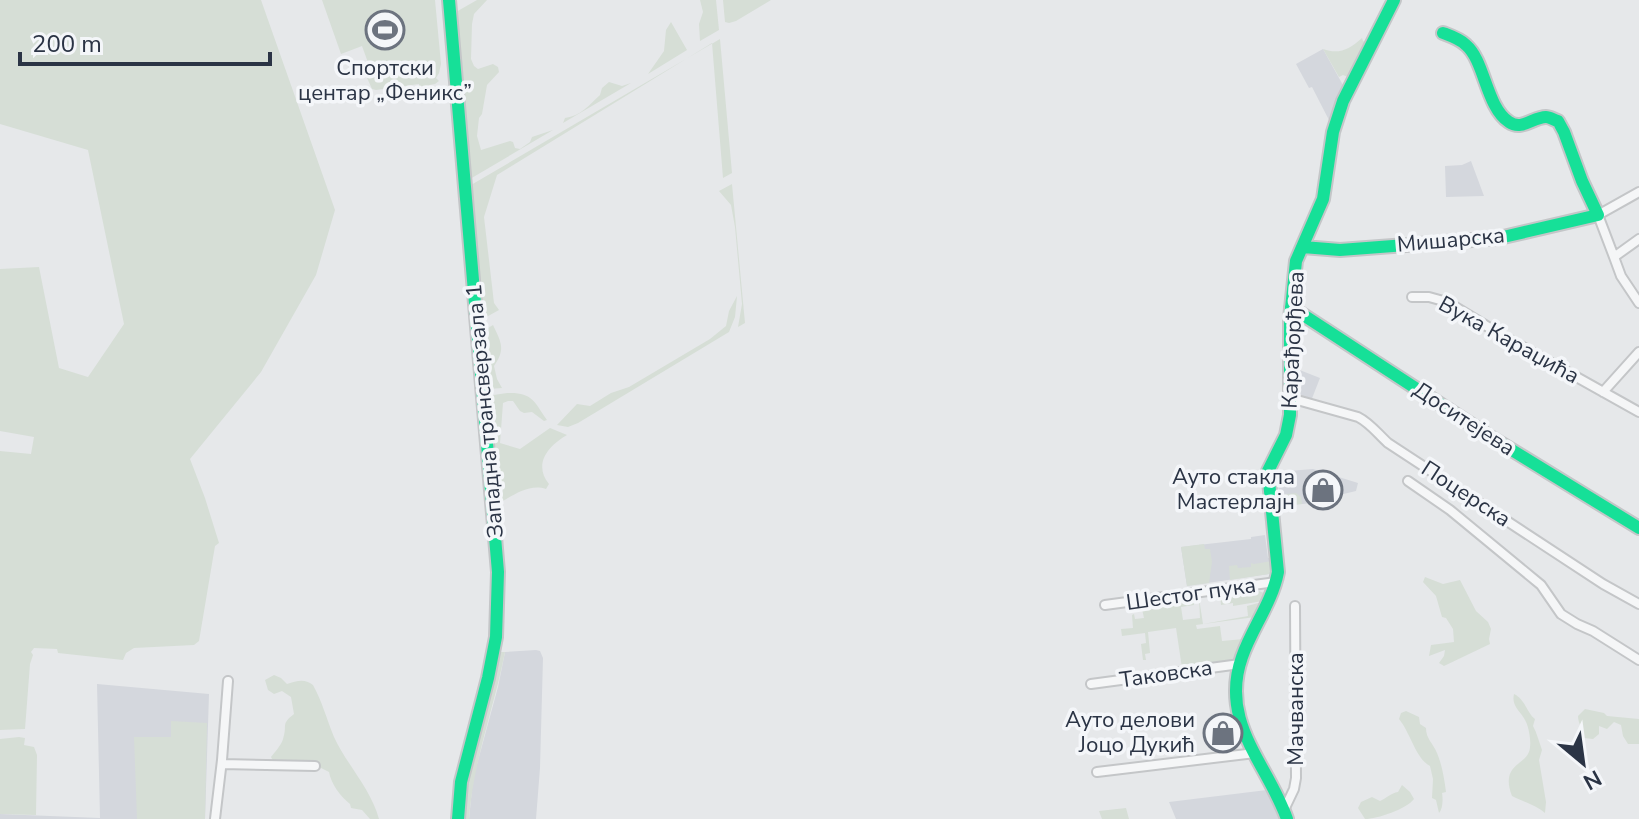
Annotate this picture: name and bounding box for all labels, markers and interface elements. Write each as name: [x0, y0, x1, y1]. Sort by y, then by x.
sports icon: Спортски центар „Феникс”: [364, 9, 406, 51]
scale bar: [20, 16, 270, 66]
text: 200 m: [32, 28, 102, 60]
place label: Спортски центар „Феникс”: [298, 53, 472, 108]
street label: Мишарска: [1396, 220, 1506, 260]
street label: Карађорђева: [1274, 270, 1312, 410]
street label: Западна трансверзала 1: [459, 283, 511, 539]
street label: Вука Караџића: [1433, 289, 1585, 391]
street label: Доситејева: [1407, 375, 1521, 463]
street label: Поцерска: [1415, 454, 1517, 534]
place label: Ауто стакла Мастерлајн: [1172, 462, 1295, 517]
shop icon: Ауто стакла Мастерлајн: [1302, 469, 1344, 511]
street label: Шестог пука: [1124, 570, 1258, 618]
street label: Мачванска: [1281, 652, 1311, 766]
street label: Таковска: [1118, 653, 1214, 695]
place label: Ауто делови Јоцо Дукић: [1065, 705, 1195, 760]
shop icon: Ауто делови Јоцо Дукић: [1202, 712, 1244, 754]
north arrow: [1543, 723, 1623, 803]
text: N: [1578, 763, 1607, 797]

